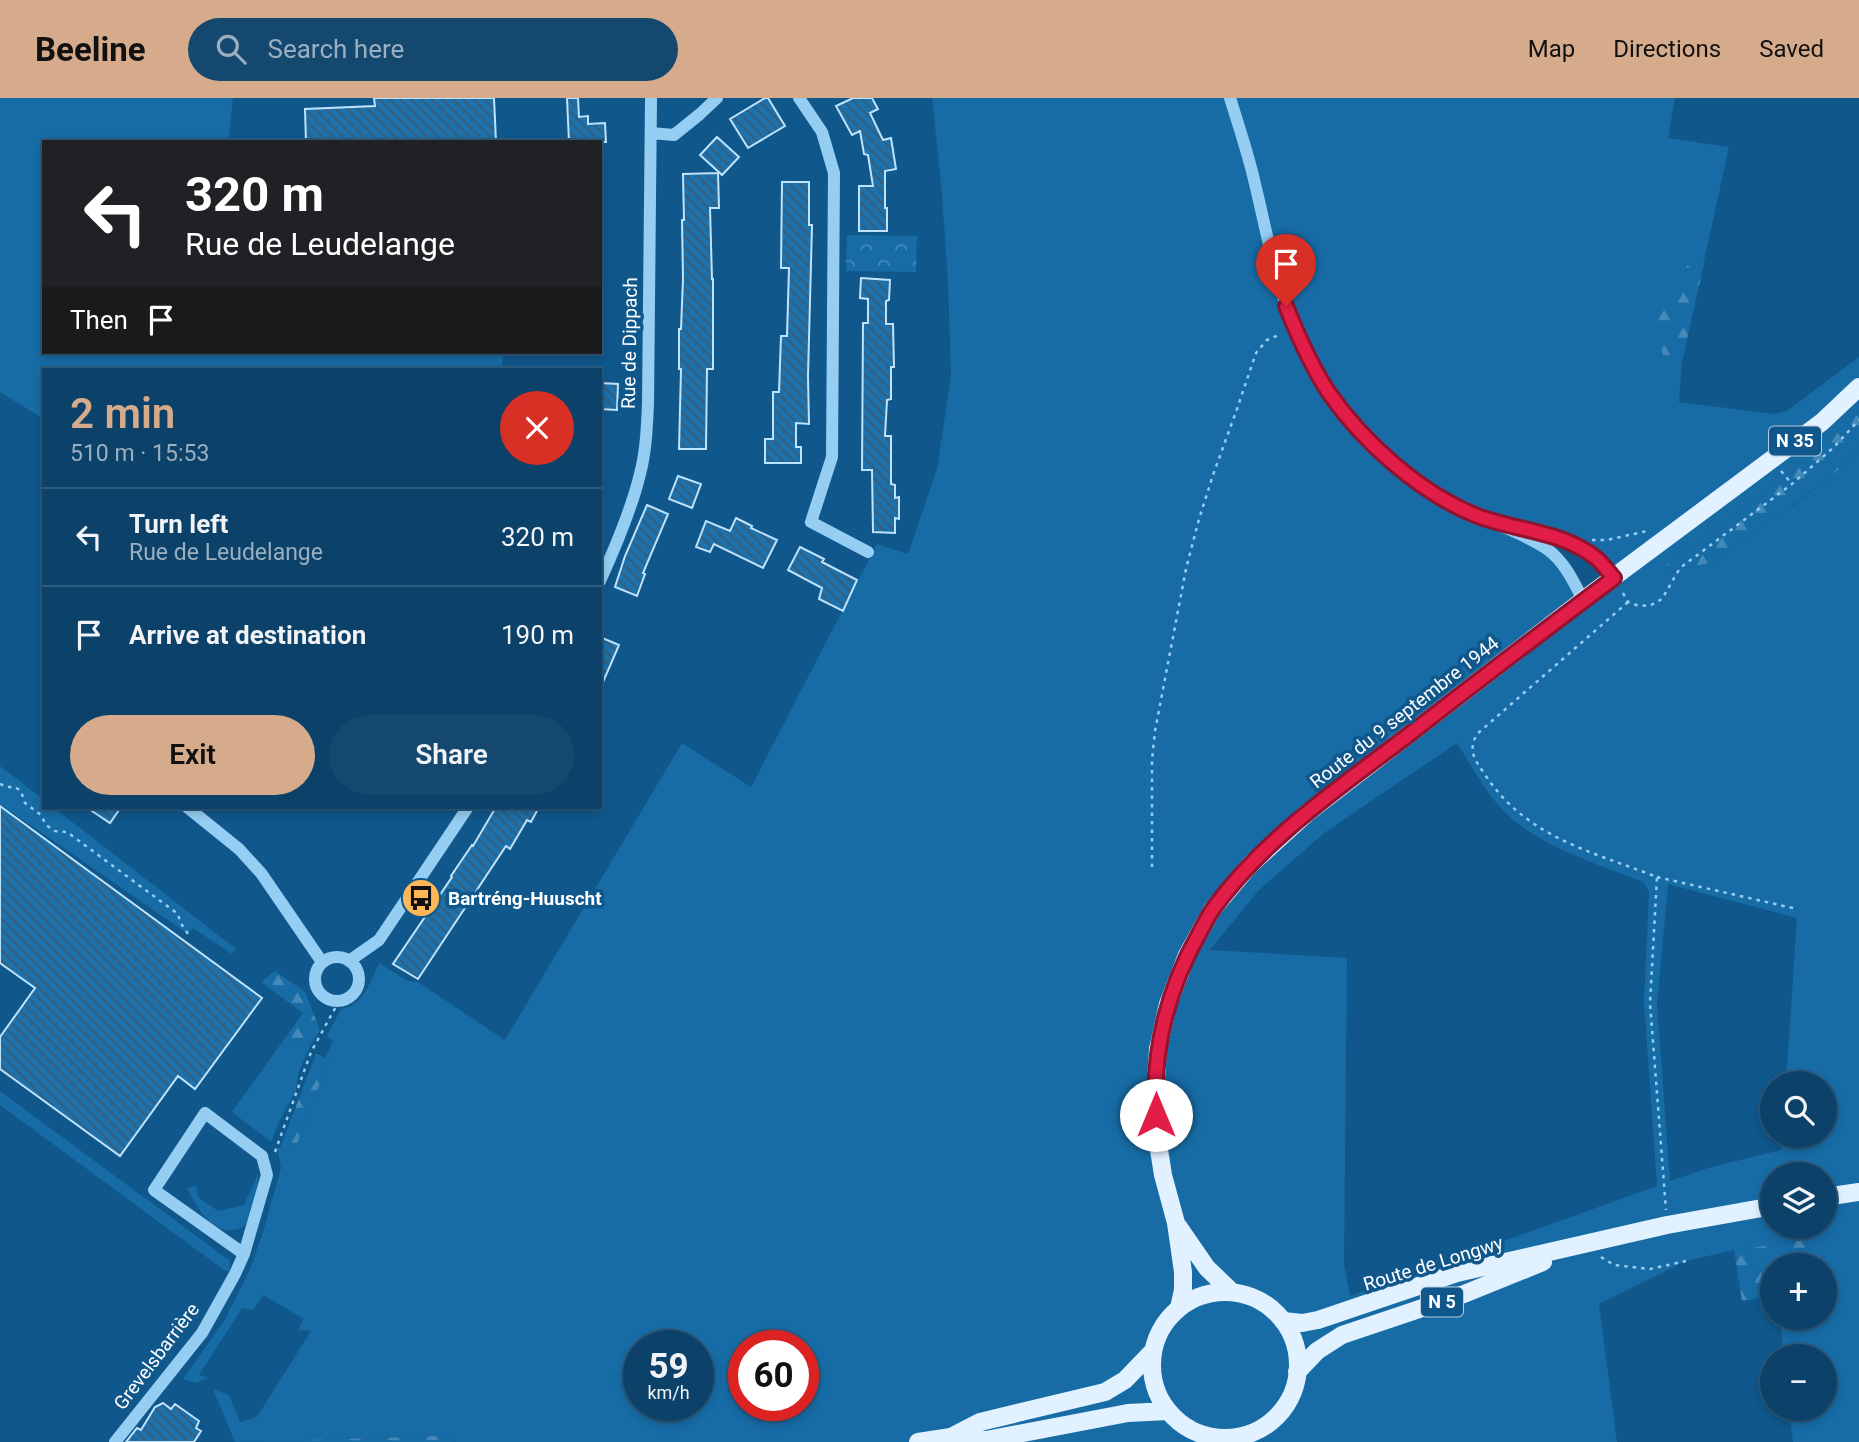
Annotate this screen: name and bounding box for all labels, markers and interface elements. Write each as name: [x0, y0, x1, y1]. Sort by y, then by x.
search box: [188, 18, 678, 81]
text: Beeline: [35, 30, 146, 69]
icon: search: [212, 30, 250, 68]
text: Search here: [268, 34, 404, 64]
text: Map: [1528, 35, 1575, 63]
text: Directions: [1613, 35, 1721, 63]
text: Saved: [1759, 35, 1824, 63]
text: 320 m: [185, 166, 324, 223]
icon: left: [70, 168, 161, 259]
text: Rue de Leudelange: [185, 225, 455, 263]
pin: [1256, 234, 1316, 306]
icon: arrive: [1267, 245, 1305, 283]
street label: Rue de Dippach: [617, 277, 642, 409]
icon: arrive: [142, 301, 180, 339]
text: Then: [70, 305, 128, 335]
text: 2 min: [70, 389, 175, 438]
button: close: [500, 391, 574, 465]
road number: N 35: [1769, 426, 1821, 456]
text: 510 m · 15:53: [70, 440, 209, 467]
text: Turn left: [129, 509, 228, 539]
icon: left: [70, 518, 108, 556]
text: 320 m: [501, 522, 574, 552]
text: Rue de Leudelange: [129, 539, 323, 566]
icon: arrive: [70, 616, 108, 654]
text: Arrive at destination: [129, 620, 366, 650]
text: 190 m: [501, 620, 574, 650]
street label: Route du 9 septembre 1944: [1305, 631, 1504, 793]
button: Exit: [70, 715, 315, 795]
button: Share: [329, 715, 574, 795]
bus stop icon: Bartréng-Huuscht: [400, 877, 442, 919]
place label: Bartréng-Huuscht: [448, 887, 602, 910]
map controls: [1760, 1071, 1837, 1421]
button: search: [1760, 1071, 1837, 1148]
position arrow: [1119, 1078, 1193, 1152]
button: layers: [1760, 1162, 1837, 1239]
street label: Route de Longwy: [1360, 1231, 1506, 1296]
button: +: [1760, 1253, 1837, 1330]
road number: N 5: [1421, 1288, 1463, 1316]
street label: Grevelsbarrière: [109, 1298, 204, 1414]
speed limit sign: 60: [728, 1330, 819, 1421]
button: −: [1760, 1344, 1837, 1421]
text: 59: [648, 1346, 689, 1387]
text: km/h: [647, 1382, 690, 1403]

